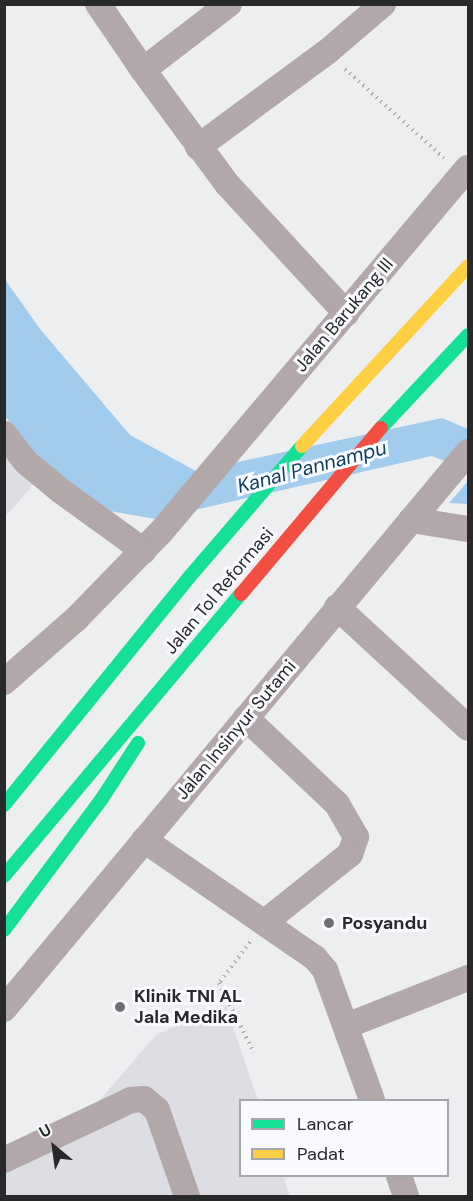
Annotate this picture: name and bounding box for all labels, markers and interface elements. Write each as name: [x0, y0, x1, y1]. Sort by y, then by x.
street label: Jalan Barukang III: [290, 254, 398, 376]
water label: Kanal Pannampu: [235, 436, 389, 498]
street label: Jalan Tol Reformasi: [160, 523, 278, 659]
street label: Jalan Insinyur Sutami: [171, 656, 301, 804]
place label: Posyandu: [342, 912, 427, 934]
marker: Posyandu: [320, 914, 338, 932]
place label: Klinik TNI AL Jala Medika: [134, 986, 242, 1028]
marker: Klinik TNI AL Jala Medika: [111, 998, 129, 1016]
legend: [239, 1099, 449, 1177]
text: Lancar: [297, 1112, 353, 1136]
north arrow: [24, 1117, 84, 1177]
text: U: [35, 1119, 55, 1143]
text: Padat: [297, 1142, 345, 1166]

